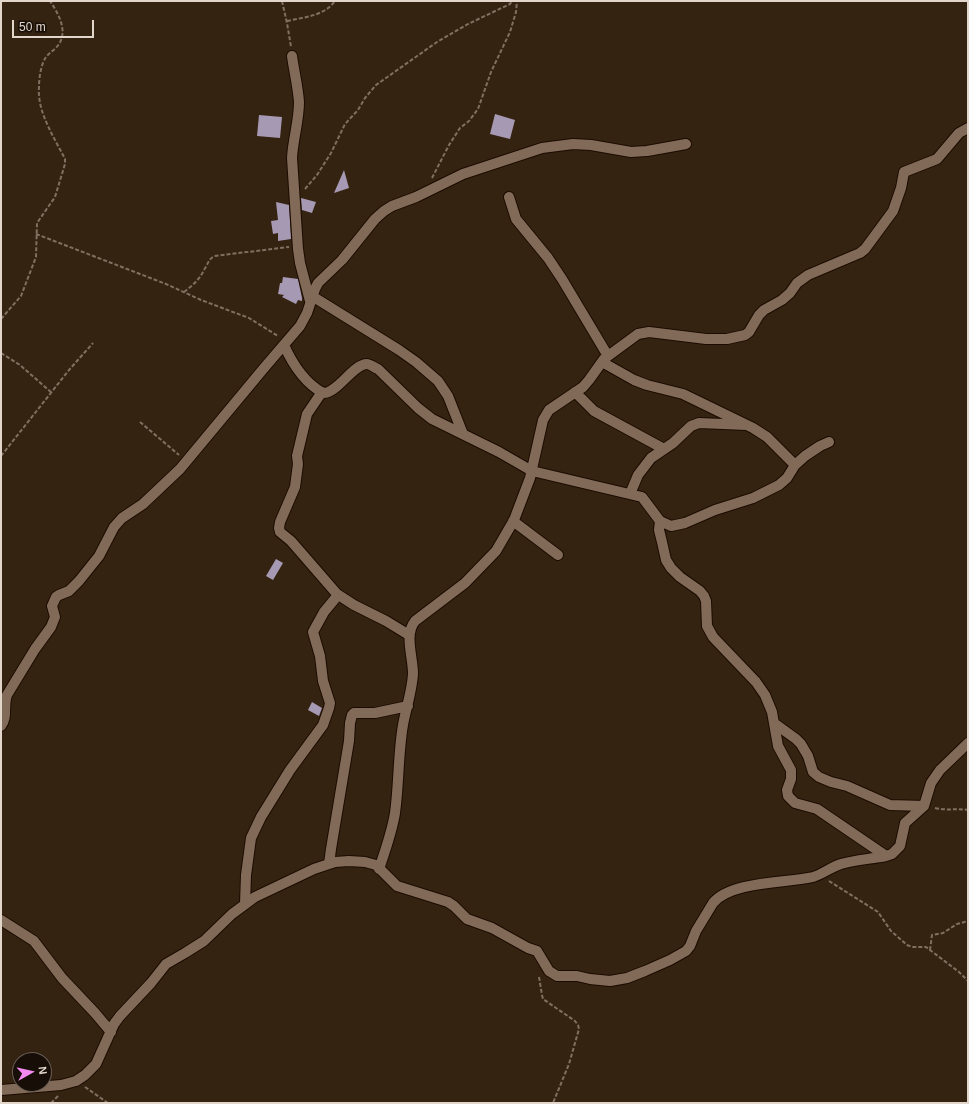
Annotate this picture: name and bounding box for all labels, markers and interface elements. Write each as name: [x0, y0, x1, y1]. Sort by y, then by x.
scale bar: [14, 12, 96, 38]
text: 50 m: [19, 20, 46, 34]
north arrow: [12, 1052, 52, 1092]
text: N: [36, 1066, 49, 1075]

